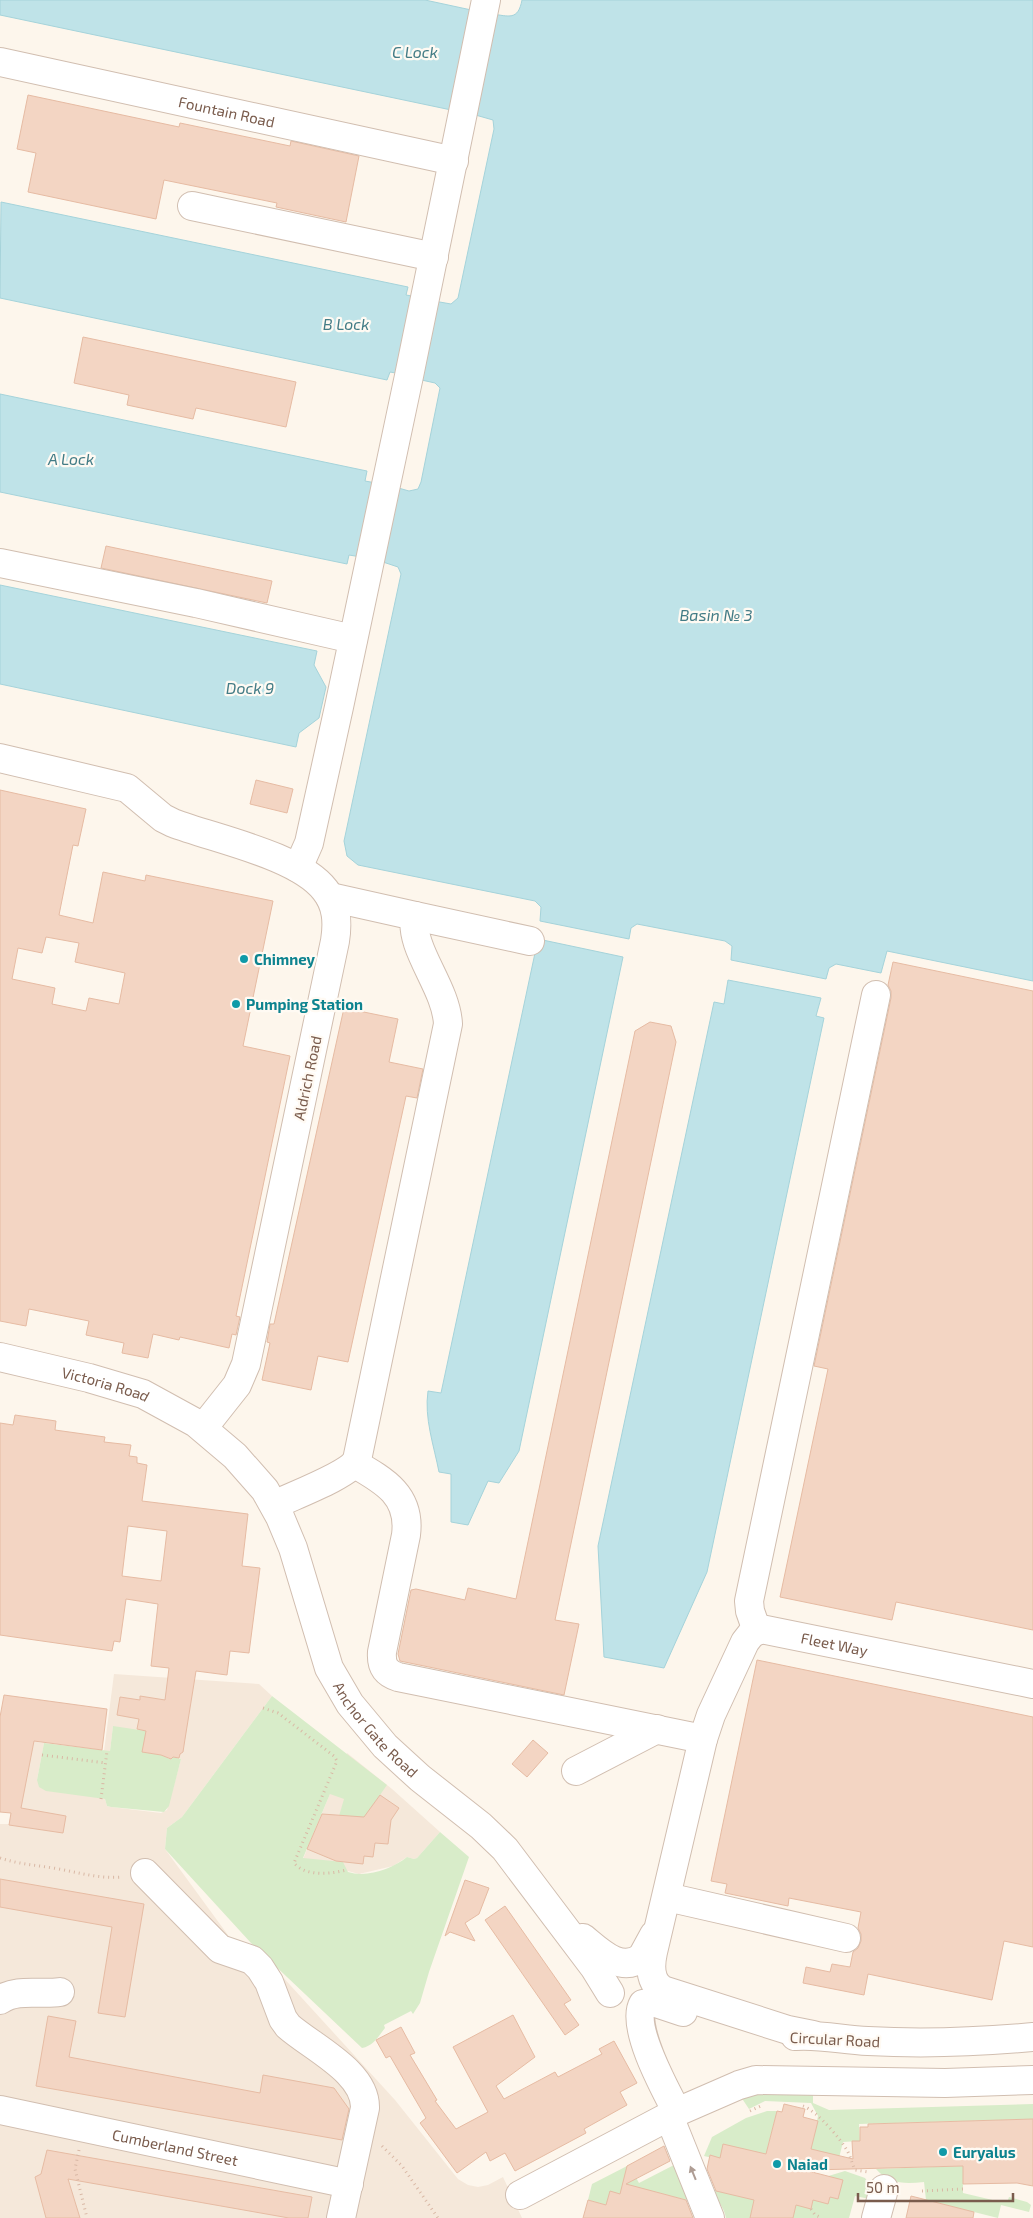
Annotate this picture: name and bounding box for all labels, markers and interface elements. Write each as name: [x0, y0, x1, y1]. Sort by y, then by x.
water label: C Lock: [392, 42, 438, 61]
street label: Fountain Road: [177, 92, 276, 131]
water label: B Lock: [323, 314, 369, 333]
water label: A Lock: [47, 449, 94, 468]
water label: Basin № 3: [679, 605, 753, 624]
water label: Dock 9: [226, 678, 274, 697]
place label: Chimney: [254, 950, 316, 969]
marker: Chimney: [238, 953, 250, 965]
place label: Pumping Station: [246, 995, 363, 1013]
marker: Pumping Station: [230, 998, 242, 1010]
street label: Aldrich Road: [289, 1034, 325, 1122]
street label: Victoria Road: [60, 1363, 153, 1405]
street label: Fleet Way: [799, 1628, 870, 1659]
street label: Anchor Gate Road: [330, 1678, 422, 1781]
street label: Circular Road: [789, 2028, 881, 2050]
street label: Cumberland Street: [111, 2125, 240, 2169]
place label: Euryalus: [953, 2143, 1016, 2162]
marker: Euryalus: [937, 2146, 949, 2158]
place label: Naiad: [787, 2155, 828, 2173]
marker: Naiad: [771, 2158, 783, 2170]
one-way arrow: [688, 2165, 696, 2180]
scale bar: [858, 2170, 1013, 2202]
text: 50 m: [866, 2178, 900, 2196]

